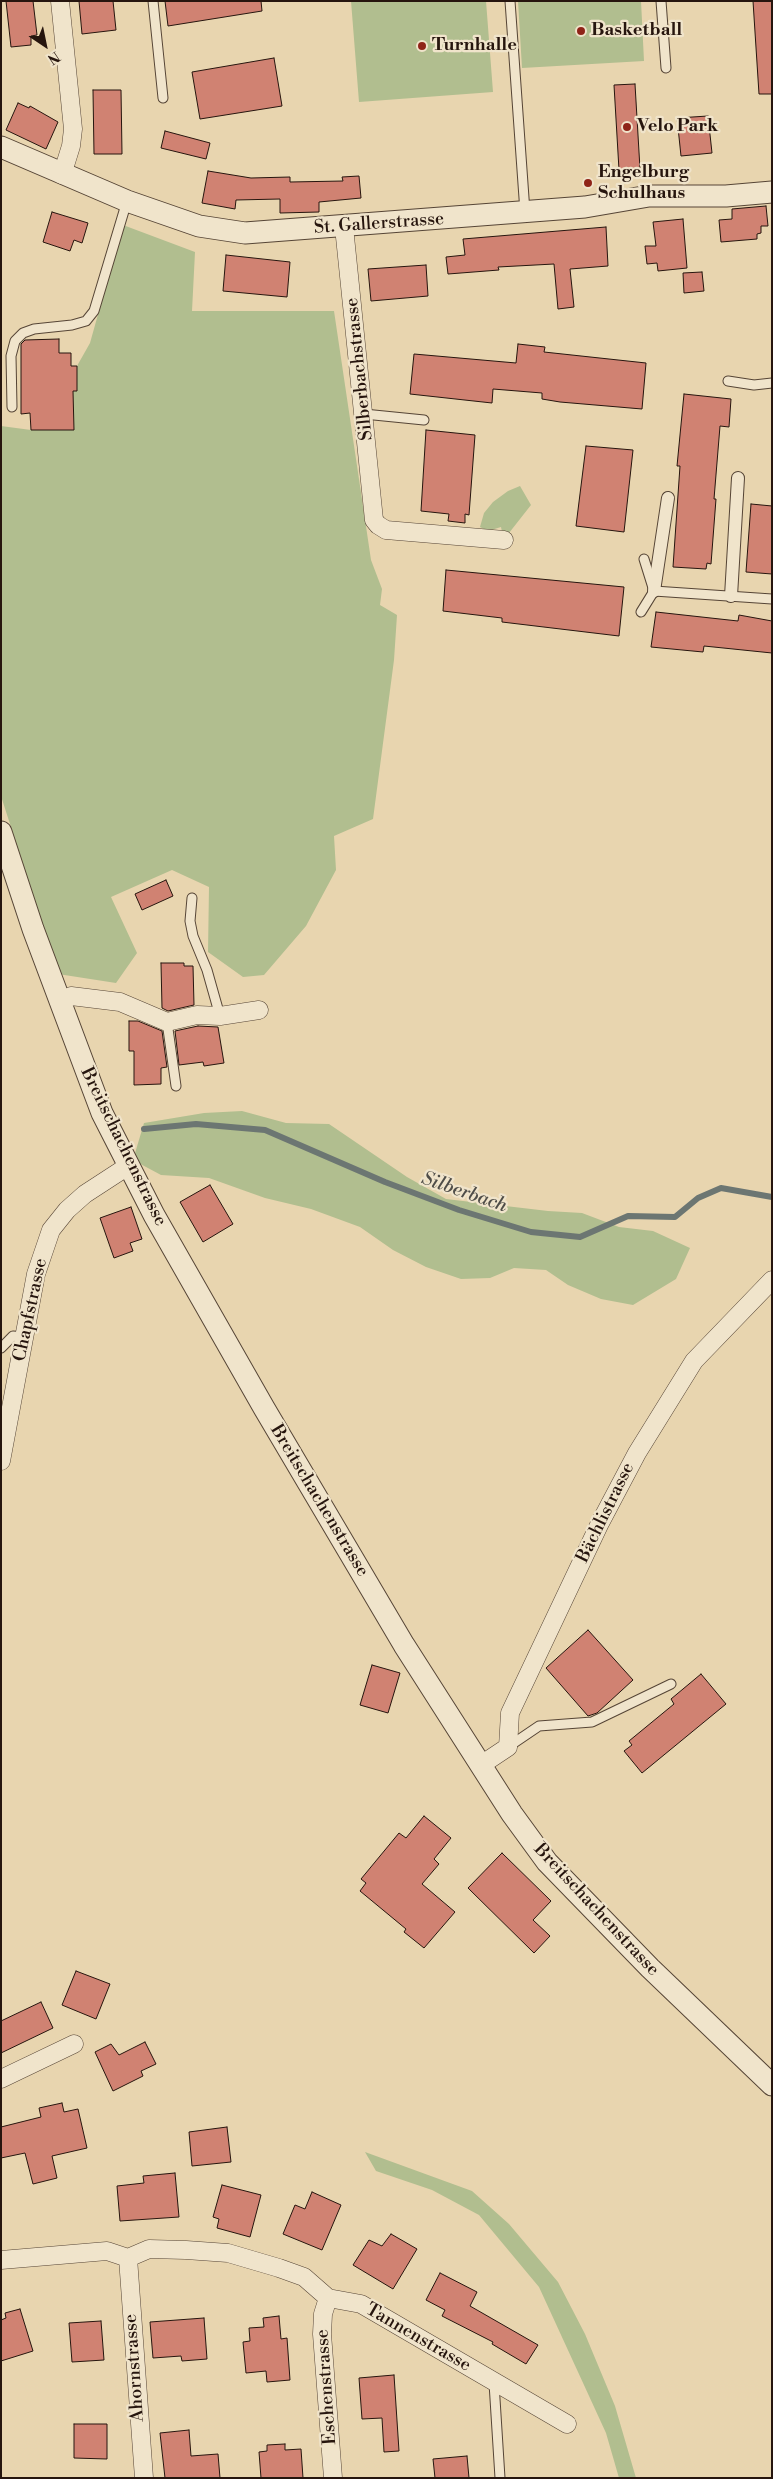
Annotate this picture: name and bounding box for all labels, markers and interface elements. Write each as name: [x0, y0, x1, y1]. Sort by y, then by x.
north arrow: [20, 20, 70, 70]
place label: Basketball: [591, 20, 682, 42]
marker: Basketball: [575, 25, 587, 37]
place label: Turnhalle: [432, 35, 517, 57]
marker: Turnhalle: [416, 40, 428, 52]
text: N: [44, 47, 63, 68]
place label: Velo Park: [637, 116, 718, 138]
marker: Velo Park: [621, 121, 633, 133]
place label: Engelburg Schulhaus: [598, 162, 689, 204]
marker: Engelburg Schulhaus: [582, 177, 594, 189]
street label: St. Gallerstrasse: [313, 209, 445, 239]
street label: Silberbachstrasse: [342, 296, 378, 442]
street label: Breitschachenstrasse: [75, 1064, 171, 1230]
water label: Silberbach: [418, 1168, 510, 1218]
street label: Chapfstrasse: [10, 1256, 52, 1364]
street label: Breitschachenstrasse: [265, 1421, 373, 1581]
street label: Bächlistrasse: [572, 1459, 640, 1567]
street label: Breitschachenstrasse: [529, 1839, 663, 1981]
street label: Tannenstrasse: [361, 2299, 475, 2377]
street label: Ahornstrasse: [120, 2313, 150, 2423]
street label: Eschenstrasse: [312, 2328, 342, 2446]

